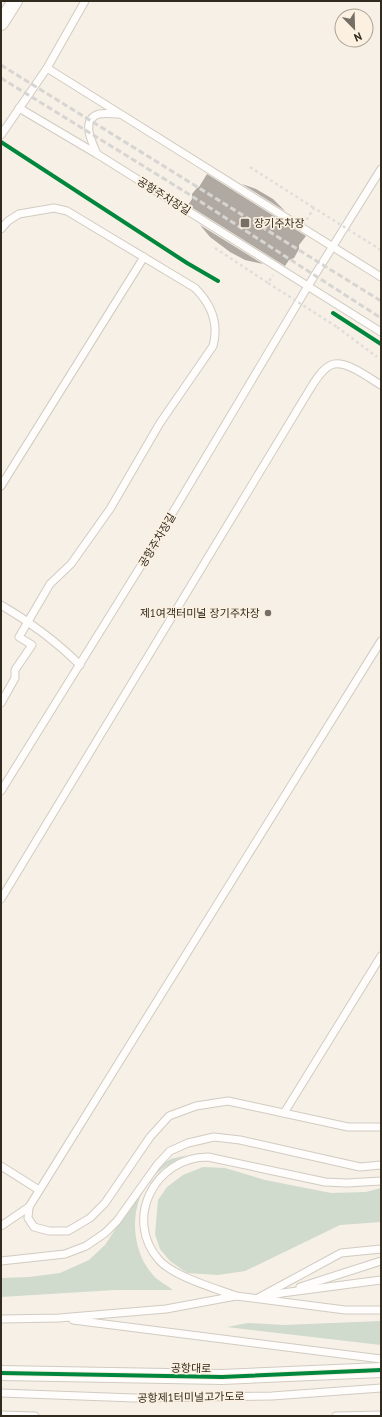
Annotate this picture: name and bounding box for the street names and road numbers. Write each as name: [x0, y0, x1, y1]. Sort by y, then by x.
street label: 공항주차장길: [135, 174, 193, 218]
street label: 공항주차장길: [135, 510, 179, 570]
street label: 공항대로: [171, 1361, 211, 1375]
street label: 공항제1터미널고가도로: [137, 1389, 245, 1405]

